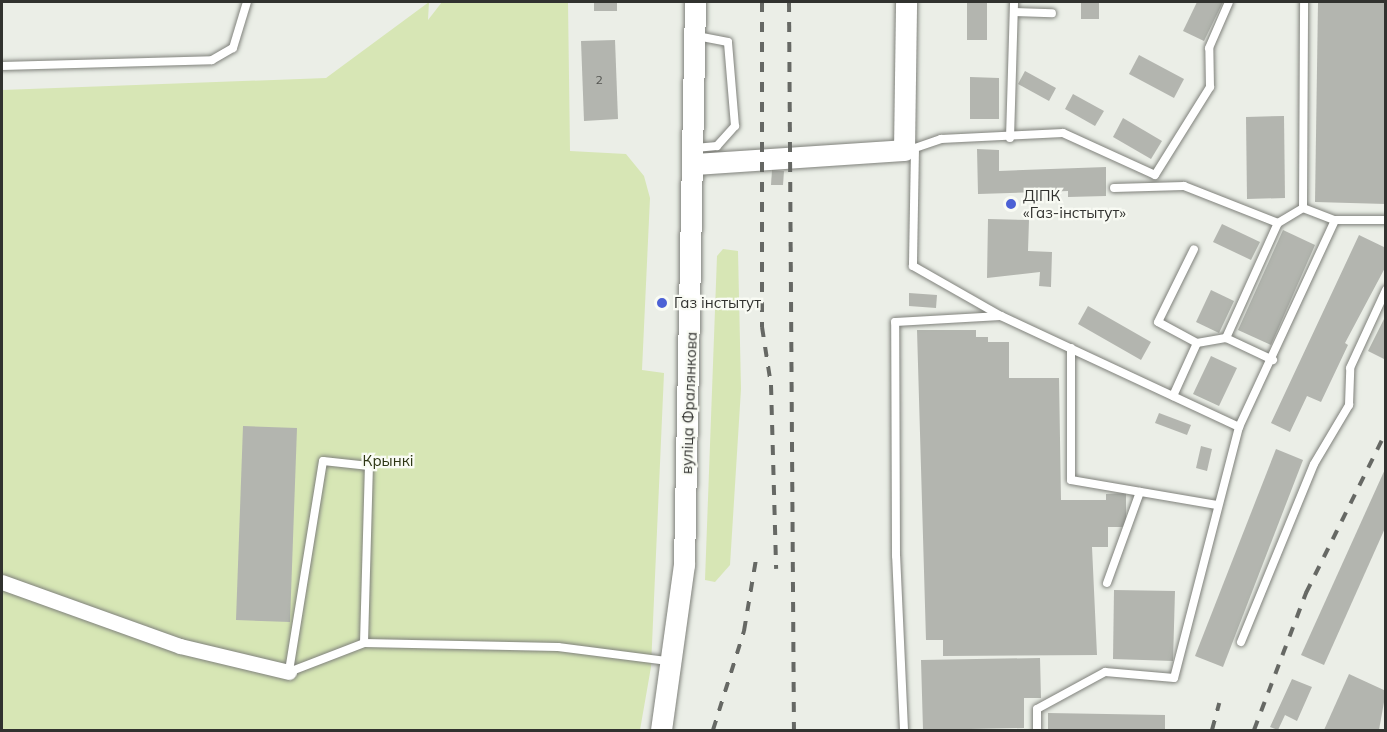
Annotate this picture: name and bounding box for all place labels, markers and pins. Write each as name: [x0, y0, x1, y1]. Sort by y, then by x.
place label: ДІПК «Газ-інстытут»: [1023, 186, 1126, 221]
marker: ДІПК «Газ-інстытут»: [1004, 197, 1018, 211]
place label: Газ інстытут: [674, 294, 761, 312]
marker: Газ інстытут: [655, 296, 669, 310]

